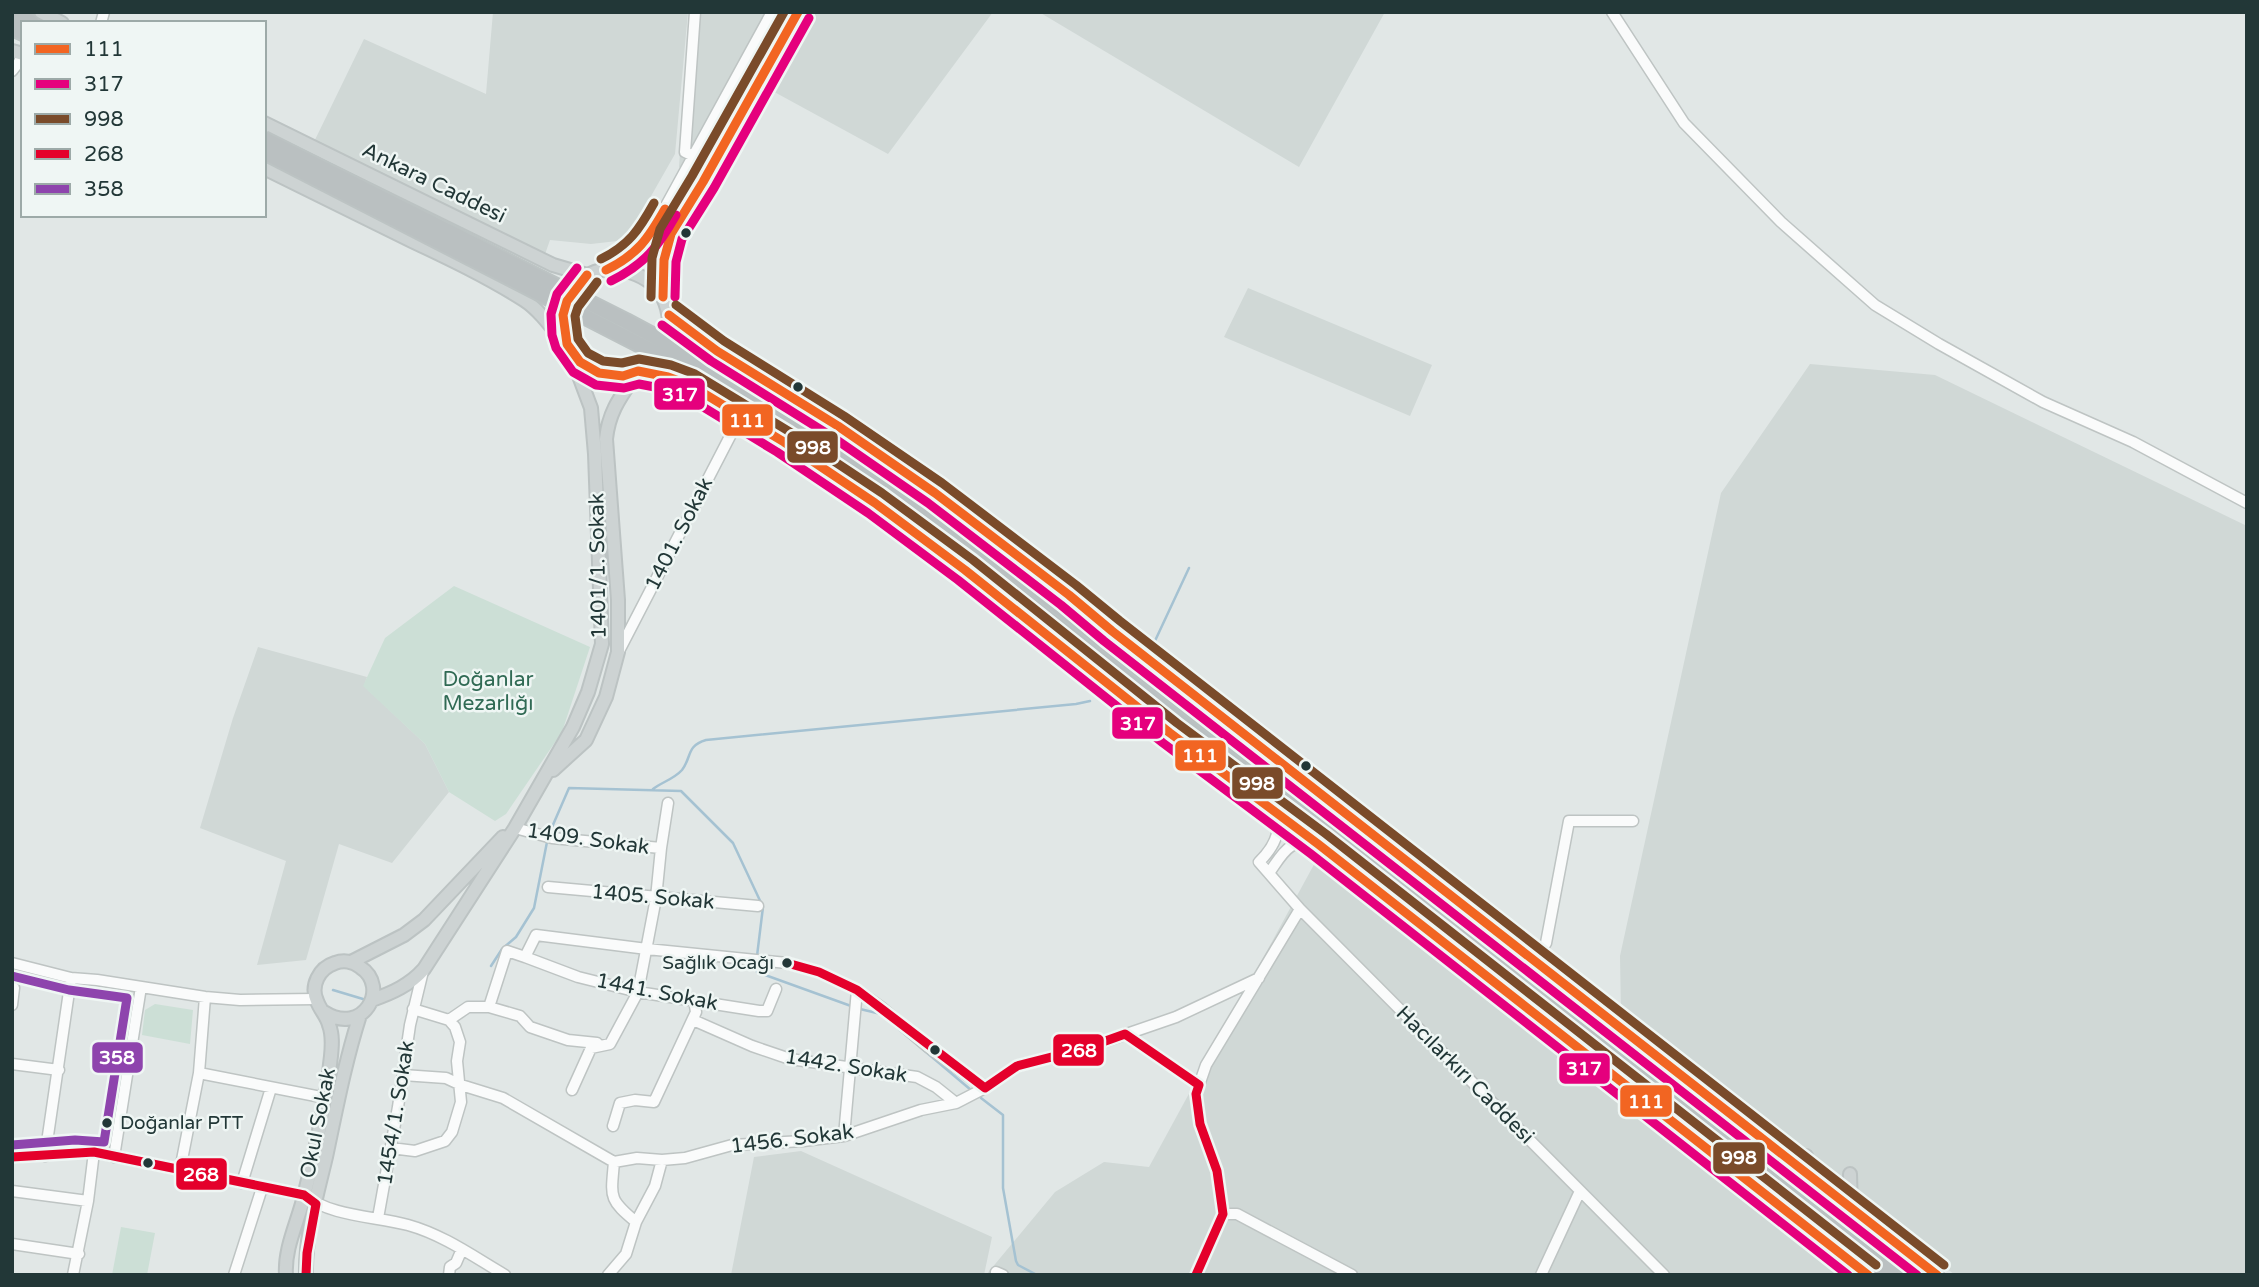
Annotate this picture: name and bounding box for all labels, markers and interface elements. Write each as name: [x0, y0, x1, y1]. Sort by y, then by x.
legend: [21, 21, 266, 217]
text: 111: [84, 37, 124, 62]
text: 317: [84, 72, 124, 97]
text: 998: [84, 107, 124, 132]
street label: Ankara Caddesi: [358, 137, 510, 229]
text: 268: [84, 142, 124, 167]
text: 358: [84, 177, 124, 202]
unlabelled marker: [679, 226, 693, 240]
line badge: 317: [653, 377, 706, 411]
unlabelled marker: [791, 380, 805, 394]
text: 317: [662, 384, 698, 406]
line badge: 111: [721, 403, 774, 437]
text: 111: [729, 410, 765, 432]
line badge: 998: [786, 430, 839, 464]
text: 998: [795, 437, 831, 459]
street label: 1401. Sokak: [640, 473, 718, 595]
street label: 1401/1. Sokak: [584, 493, 612, 639]
park label: Doğanlar Mezarlığı: [442, 667, 534, 716]
line badge: 317: [1111, 706, 1164, 740]
text: 317: [1120, 713, 1156, 735]
line badge: 111: [1174, 739, 1227, 772]
text: 111: [1182, 745, 1218, 767]
unlabelled marker: [1299, 759, 1313, 773]
line badge: 998: [1231, 766, 1284, 800]
text: 998: [1239, 773, 1275, 795]
street label: 1409. Sokak: [525, 818, 651, 860]
street label: 1405. Sokak: [590, 879, 716, 915]
place label: Sağlık Ocağı: [662, 952, 774, 974]
marker: Sağlık Ocağı: [780, 956, 794, 970]
street label: 1441. Sokak: [594, 968, 720, 1016]
street label: Hacılarkırı Caddesi: [1391, 1001, 1539, 1149]
line badge: 268: [1052, 1033, 1105, 1067]
street label: 1454/1. Sokak: [372, 1039, 420, 1187]
text: 268: [1061, 1040, 1097, 1062]
line badge: 358: [91, 1041, 144, 1074]
unlabelled marker: [928, 1043, 942, 1057]
street label: 1442. Sokak: [783, 1044, 909, 1088]
text: 358: [99, 1047, 135, 1069]
line badge: 317: [1558, 1052, 1611, 1085]
text: 317: [1566, 1058, 1602, 1080]
street label: Okul Sokak: [295, 1066, 341, 1180]
line badge: 111: [1619, 1084, 1673, 1118]
text: 111: [1628, 1091, 1664, 1113]
place label: Doğanlar PTT: [120, 1112, 244, 1134]
marker: Doğanlar PTT: [100, 1116, 114, 1130]
street label: 1456. Sokak: [729, 1119, 855, 1159]
line badge: 998: [1712, 1141, 1766, 1175]
text: 998: [1721, 1147, 1757, 1169]
unlabelled marker: [141, 1156, 155, 1170]
line badge: 268: [175, 1157, 228, 1191]
text: 268: [183, 1164, 219, 1186]

